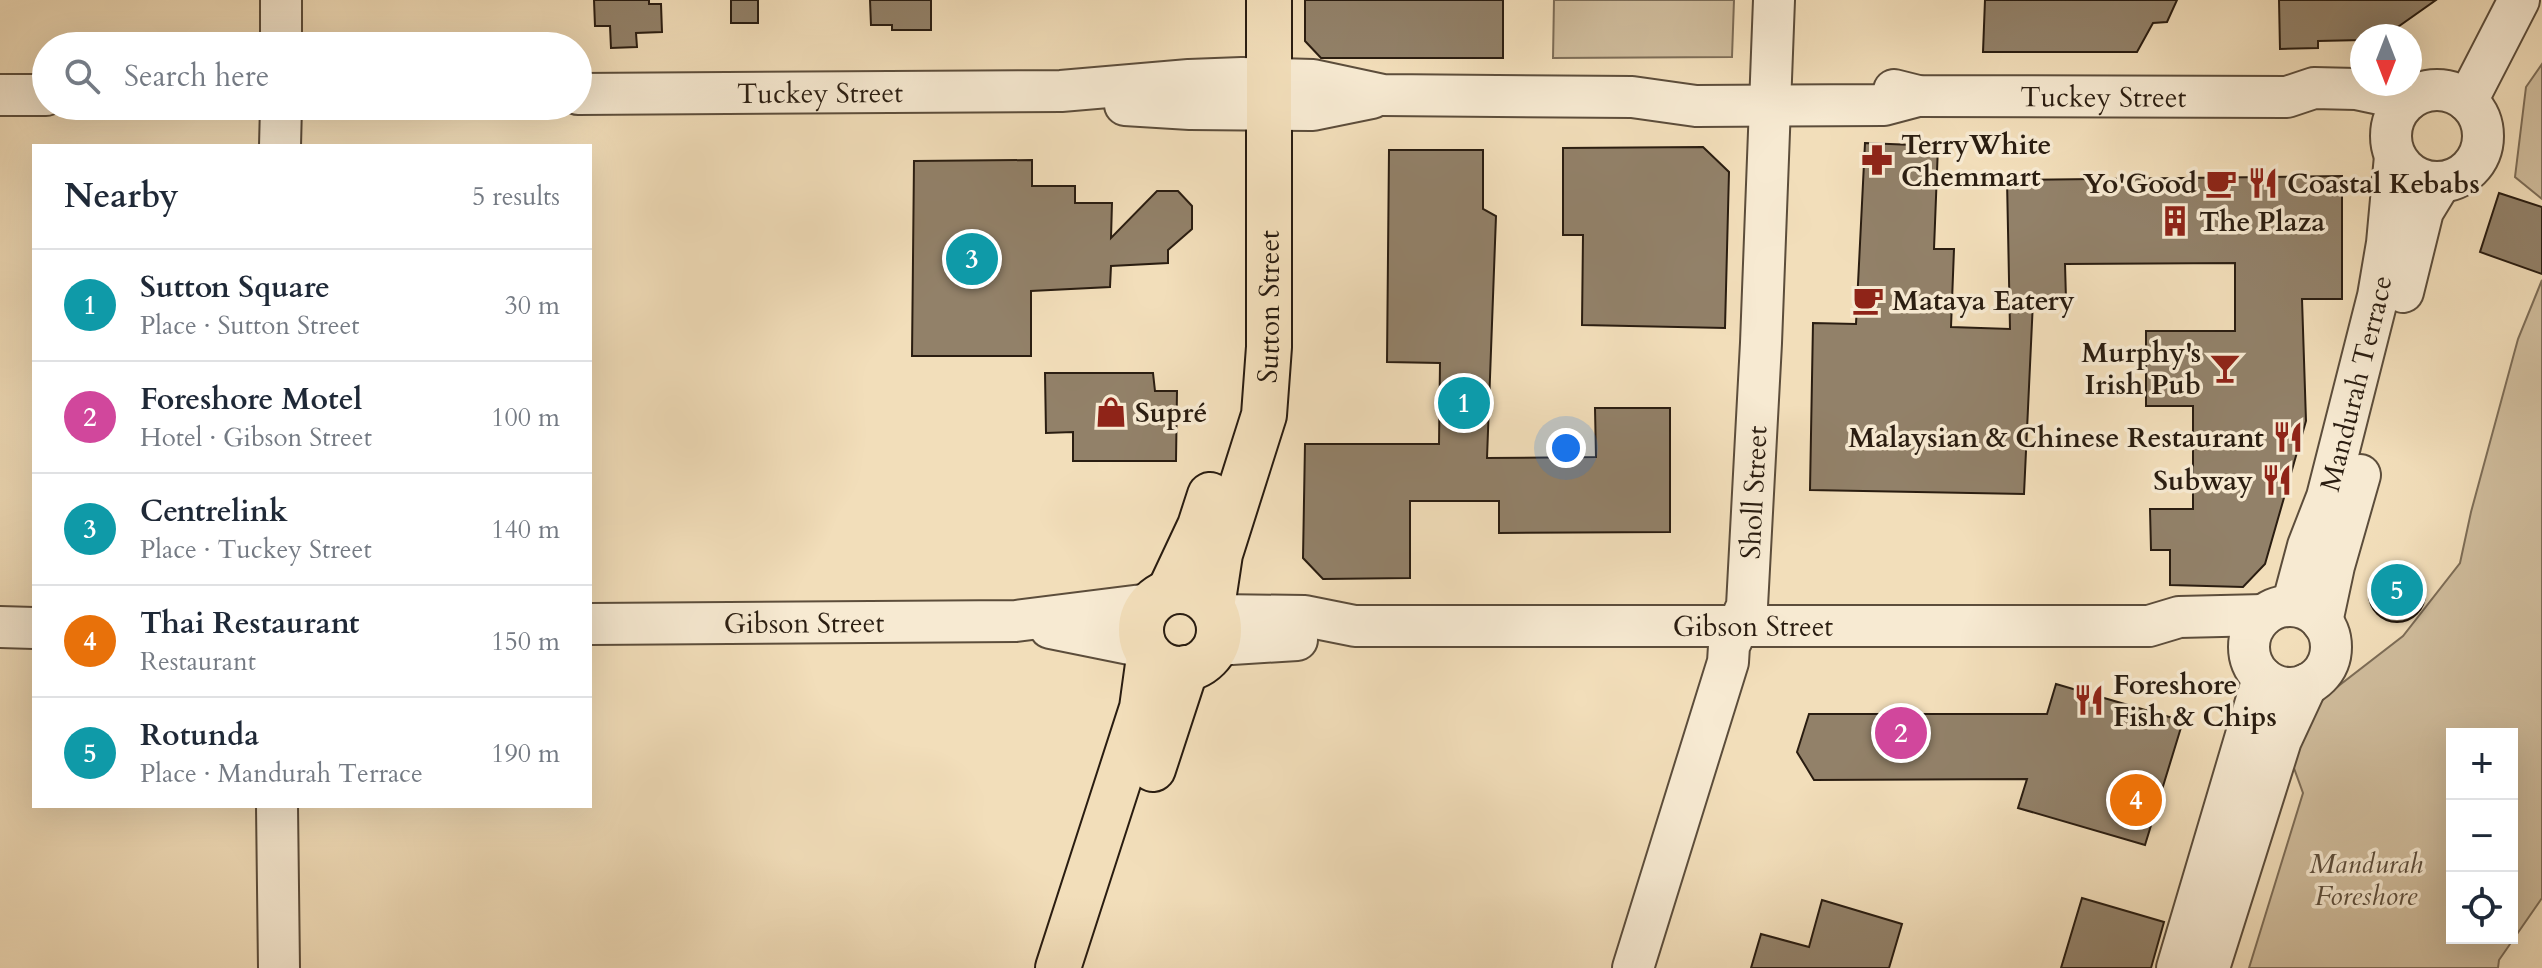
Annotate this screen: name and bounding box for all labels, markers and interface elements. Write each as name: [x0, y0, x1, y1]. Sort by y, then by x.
north arrow: [2350, 24, 2422, 96]
search box: [32, 32, 592, 120]
icon: search: [60, 54, 104, 98]
text: Search here: [124, 56, 269, 97]
street label: Tuckey Street: [737, 74, 903, 113]
street label: Tuckey Street: [2020, 78, 2187, 117]
place label: TerryWhite Chemmart: [1901, 126, 2051, 196]
pharmacy icon: TerryWhite Chemmart: [1860, 143, 1894, 177]
place label: Yo'Good: [2083, 165, 2197, 203]
place label: Coastal Kebabs: [2287, 165, 2480, 203]
cafe icon: Yo'Good: [2204, 166, 2238, 200]
restaurant icon: Coastal Kebabs: [2246, 166, 2280, 200]
text: Nearby: [64, 173, 179, 219]
text: 5 results: [472, 179, 560, 214]
place label: The Plaza: [2199, 203, 2325, 241]
building icon: The Plaza: [2158, 204, 2192, 238]
pin: 3: [946, 229, 998, 289]
street label: Sutton Street: [1248, 230, 1289, 385]
text: Sutton Square: [140, 267, 330, 308]
street label: Mandurah Terrace: [2311, 273, 2401, 495]
place label: Mataya Eatery: [1892, 282, 2075, 320]
cafe icon: Mataya Eatery: [1851, 283, 1885, 317]
text: 1: [83, 288, 97, 323]
text: 30 m: [504, 288, 560, 323]
text: Place · Sutton Street: [140, 308, 360, 343]
place label: Murphy's Irish Pub: [2081, 334, 2201, 404]
bar icon: Murphy's Irish Pub: [2208, 351, 2242, 385]
pin: 1: [1438, 373, 1490, 433]
text: Foreshore Motel: [140, 379, 362, 420]
place label: Supré: [1135, 394, 1207, 432]
shop icon: Supré: [1094, 395, 1128, 429]
text: 2: [83, 400, 97, 435]
text: 100 m: [491, 400, 560, 435]
place label: Malaysian & Chinese Restaurant: [1848, 419, 2264, 457]
text: Hotel · Gibson Street: [140, 420, 372, 455]
restaurant icon: Malaysian & Chinese Restaurant: [2271, 420, 2305, 454]
street label: Sholl Street: [1732, 425, 1777, 560]
your location: [1546, 428, 1586, 468]
place label: Subway: [2153, 462, 2253, 500]
restaurant icon: Subway: [2260, 463, 2294, 497]
text: Centrelink: [140, 491, 288, 532]
text: 3: [83, 512, 97, 547]
text: 140 m: [491, 512, 560, 547]
text: Place · Tuckey Street: [140, 532, 372, 567]
pin: 5: [2371, 560, 2423, 620]
text: Thai Restaurant: [140, 603, 359, 644]
street label: Gibson Street: [724, 604, 885, 643]
street label: Gibson Street: [1673, 608, 1833, 646]
text: 4: [83, 624, 97, 659]
text: 150 m: [491, 624, 560, 659]
text: Restaurant: [140, 644, 256, 679]
place label: Foreshore Fish & Chips: [2113, 666, 2277, 736]
restaurant icon: Foreshore Fish & Chips: [2072, 683, 2106, 717]
pin: 2: [1875, 703, 1927, 763]
text: Rotunda: [140, 715, 259, 756]
map controls: [2446, 728, 2518, 944]
button: +: [2446, 728, 2518, 800]
text: 5: [83, 736, 97, 771]
text: 190 m: [491, 736, 560, 771]
text: Place · Mandurah Terrace: [140, 756, 423, 791]
pin: 4: [2110, 770, 2162, 830]
button: −: [2446, 800, 2518, 872]
park label: Mandurah Foreshore: [2309, 845, 2423, 915]
button: locate: [2446, 872, 2518, 944]

